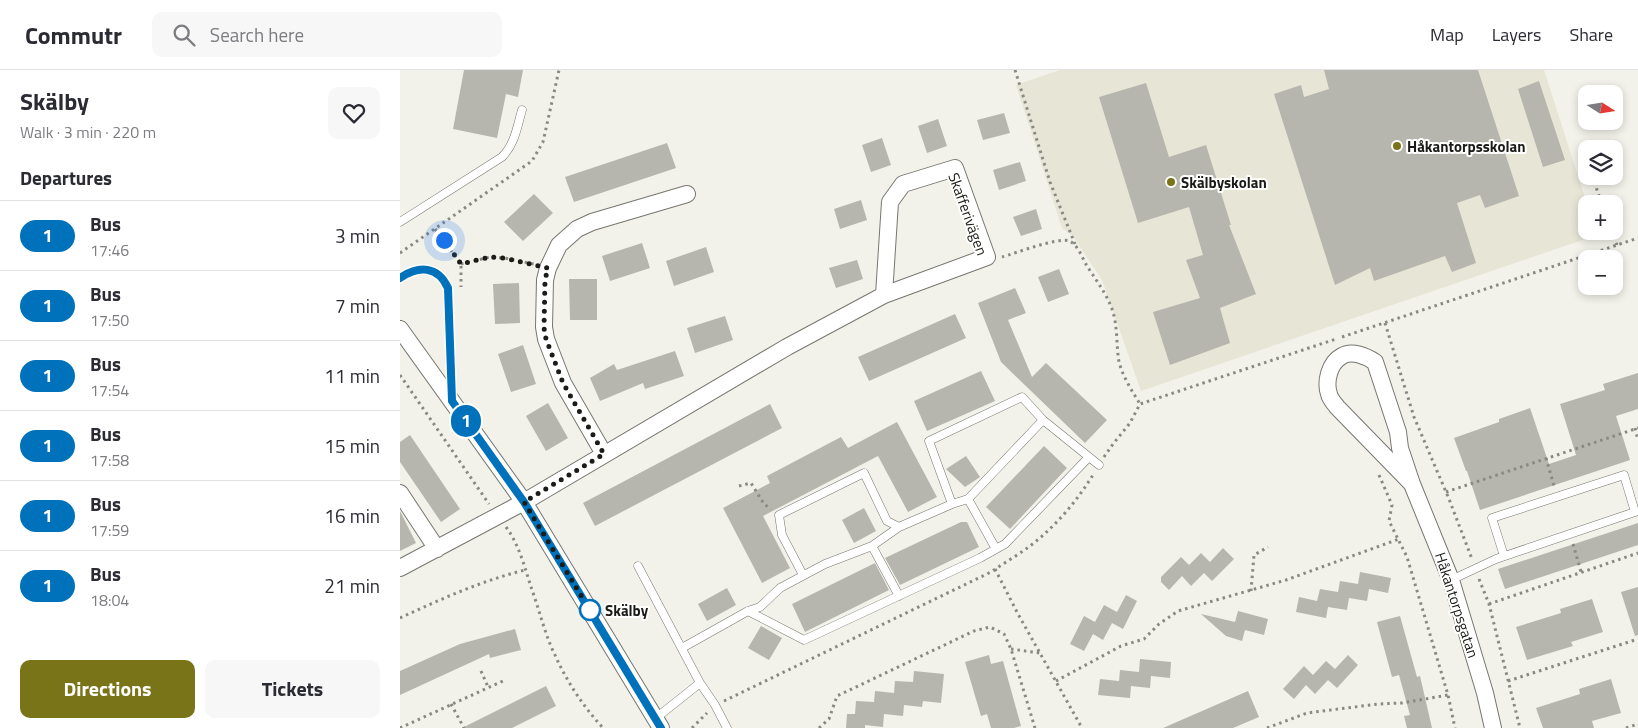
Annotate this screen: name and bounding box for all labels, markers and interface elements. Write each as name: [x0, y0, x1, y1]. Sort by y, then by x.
search box: [152, 12, 502, 57]
text: Commutr: [25, 17, 122, 53]
text: Search here: [210, 20, 304, 49]
icon: search: [170, 21, 198, 49]
text: Map: [1430, 21, 1464, 48]
text: Layers: [1492, 21, 1541, 48]
text: Share: [1569, 21, 1613, 48]
text: Skälby: [20, 83, 89, 119]
north arrow: [1578, 85, 1622, 130]
map controls: [1578, 85, 1623, 295]
button: heart: [328, 87, 380, 139]
text: Walk · 3 min · 220 m: [20, 120, 156, 144]
place label: Håkantorpsskolan: [1407, 135, 1525, 158]
marker: Håkantorpsskolan: [1391, 140, 1403, 152]
button: layers: [1578, 140, 1623, 185]
text: Departures: [20, 163, 112, 192]
street label: Skafferivägen: [942, 169, 994, 259]
place label: Skälbyskolan: [1181, 171, 1267, 194]
marker: Skälbyskolan: [1165, 176, 1177, 188]
button: +: [1578, 195, 1623, 240]
text: Bus: [90, 209, 121, 238]
text: 3 min: [335, 221, 380, 250]
text: 1: [42, 222, 53, 249]
your location: [432, 228, 457, 253]
text: 17:46: [90, 238, 129, 262]
button: −: [1578, 250, 1623, 295]
text: Bus: [90, 279, 121, 308]
text: 7 min: [335, 291, 380, 320]
text: 1: [42, 292, 53, 319]
text: 17:50: [90, 308, 129, 332]
text: Bus: [90, 349, 121, 378]
text: 11 min: [324, 361, 380, 390]
text: 1: [42, 362, 53, 389]
text: 17:54: [90, 378, 129, 402]
line badge: 1: [450, 405, 482, 437]
text: 1: [461, 407, 471, 434]
text: Bus: [90, 419, 121, 448]
text: 15 min: [324, 431, 380, 460]
text: 1: [42, 432, 53, 459]
text: 17:58: [90, 448, 129, 472]
text: Bus: [90, 489, 121, 518]
text: 16 min: [324, 501, 380, 530]
text: 1: [42, 502, 53, 529]
text: 17:59: [90, 518, 129, 542]
street label: Håkantorpsgatan: [1429, 549, 1485, 661]
text: Bus: [90, 559, 121, 588]
text: 21 min: [324, 571, 380, 600]
text: 1: [42, 572, 53, 599]
text: 18:04: [90, 588, 129, 612]
marker: Skälby: [579, 599, 601, 621]
place label: Skälby: [605, 599, 649, 622]
button: Directions: [20, 660, 195, 718]
button: Tickets: [205, 660, 380, 718]

